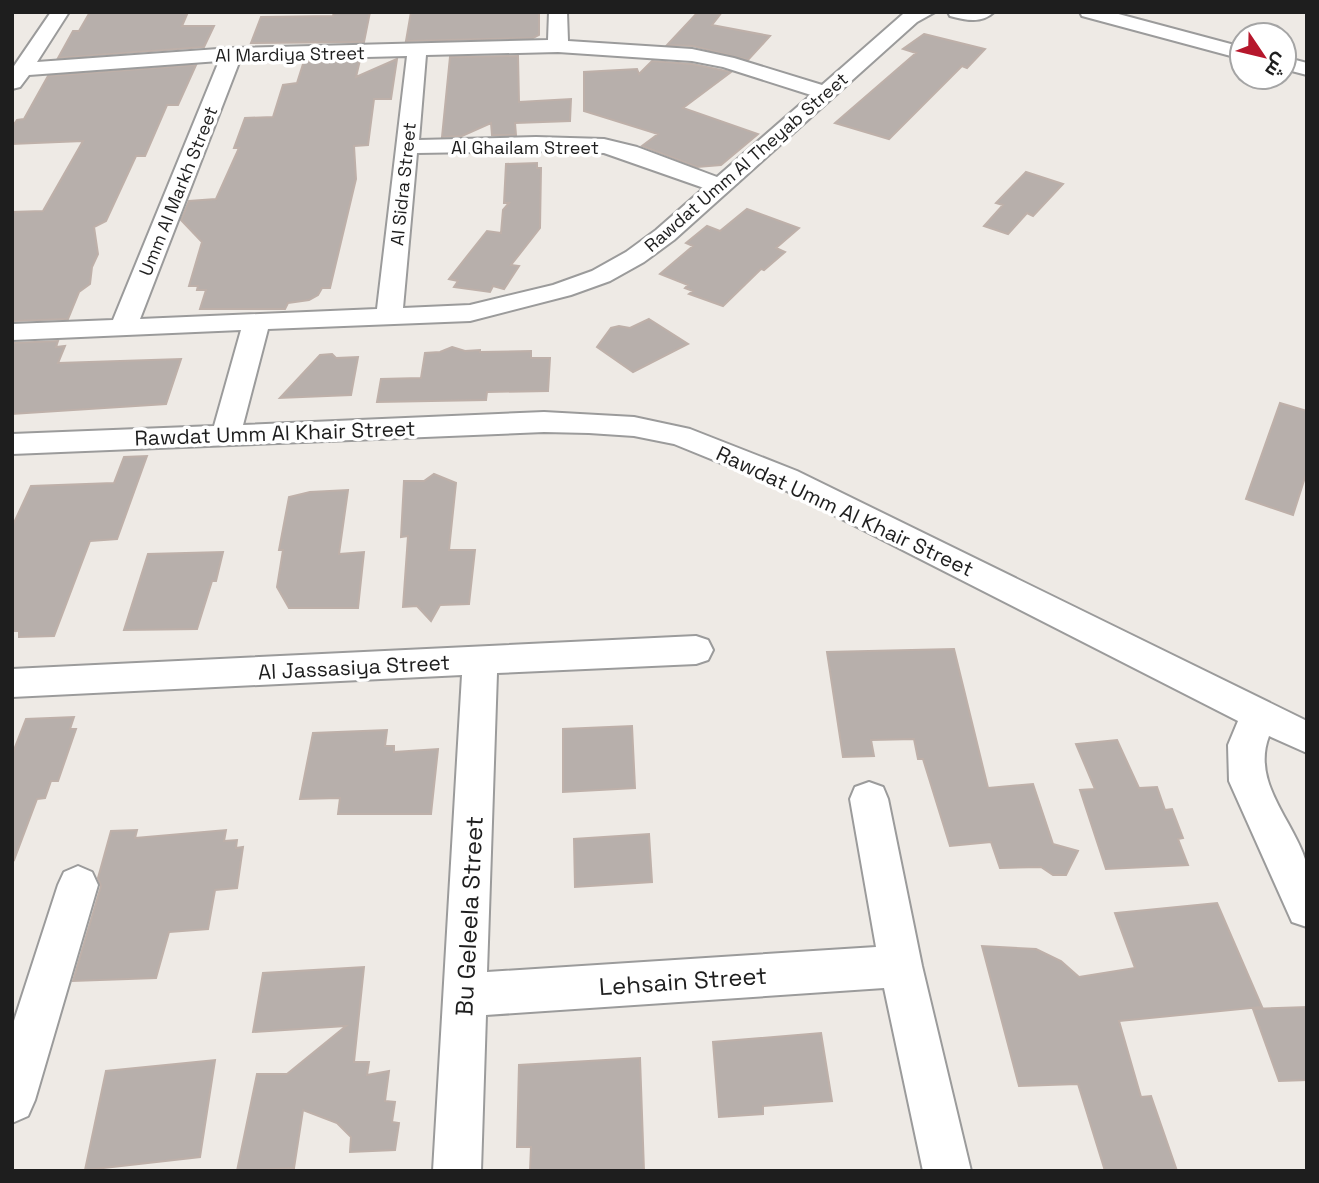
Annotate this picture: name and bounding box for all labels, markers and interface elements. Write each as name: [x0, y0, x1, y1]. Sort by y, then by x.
north arrow: [1228, 21, 1298, 91]
street label: Al Mardiya Street: [215, 41, 365, 67]
text: ش: [1259, 48, 1294, 83]
street label: Rawdat Umm Al Theyab Street: [640, 67, 852, 257]
street label: Umm Al Markh Street: [133, 103, 223, 279]
street label: Al Sidra Street: [385, 121, 421, 247]
street label: Al Ghailam Street: [451, 136, 599, 159]
street label: Rawdat Umm Al Khair Street: [134, 415, 416, 451]
street label: Rawdat Umm Al Khair Street: [712, 439, 978, 583]
street label: Al Jassasiya Street: [257, 648, 451, 686]
street label: Bu Geleela Street: [448, 815, 490, 1017]
street label: Lehsain Street: [598, 960, 768, 1002]

